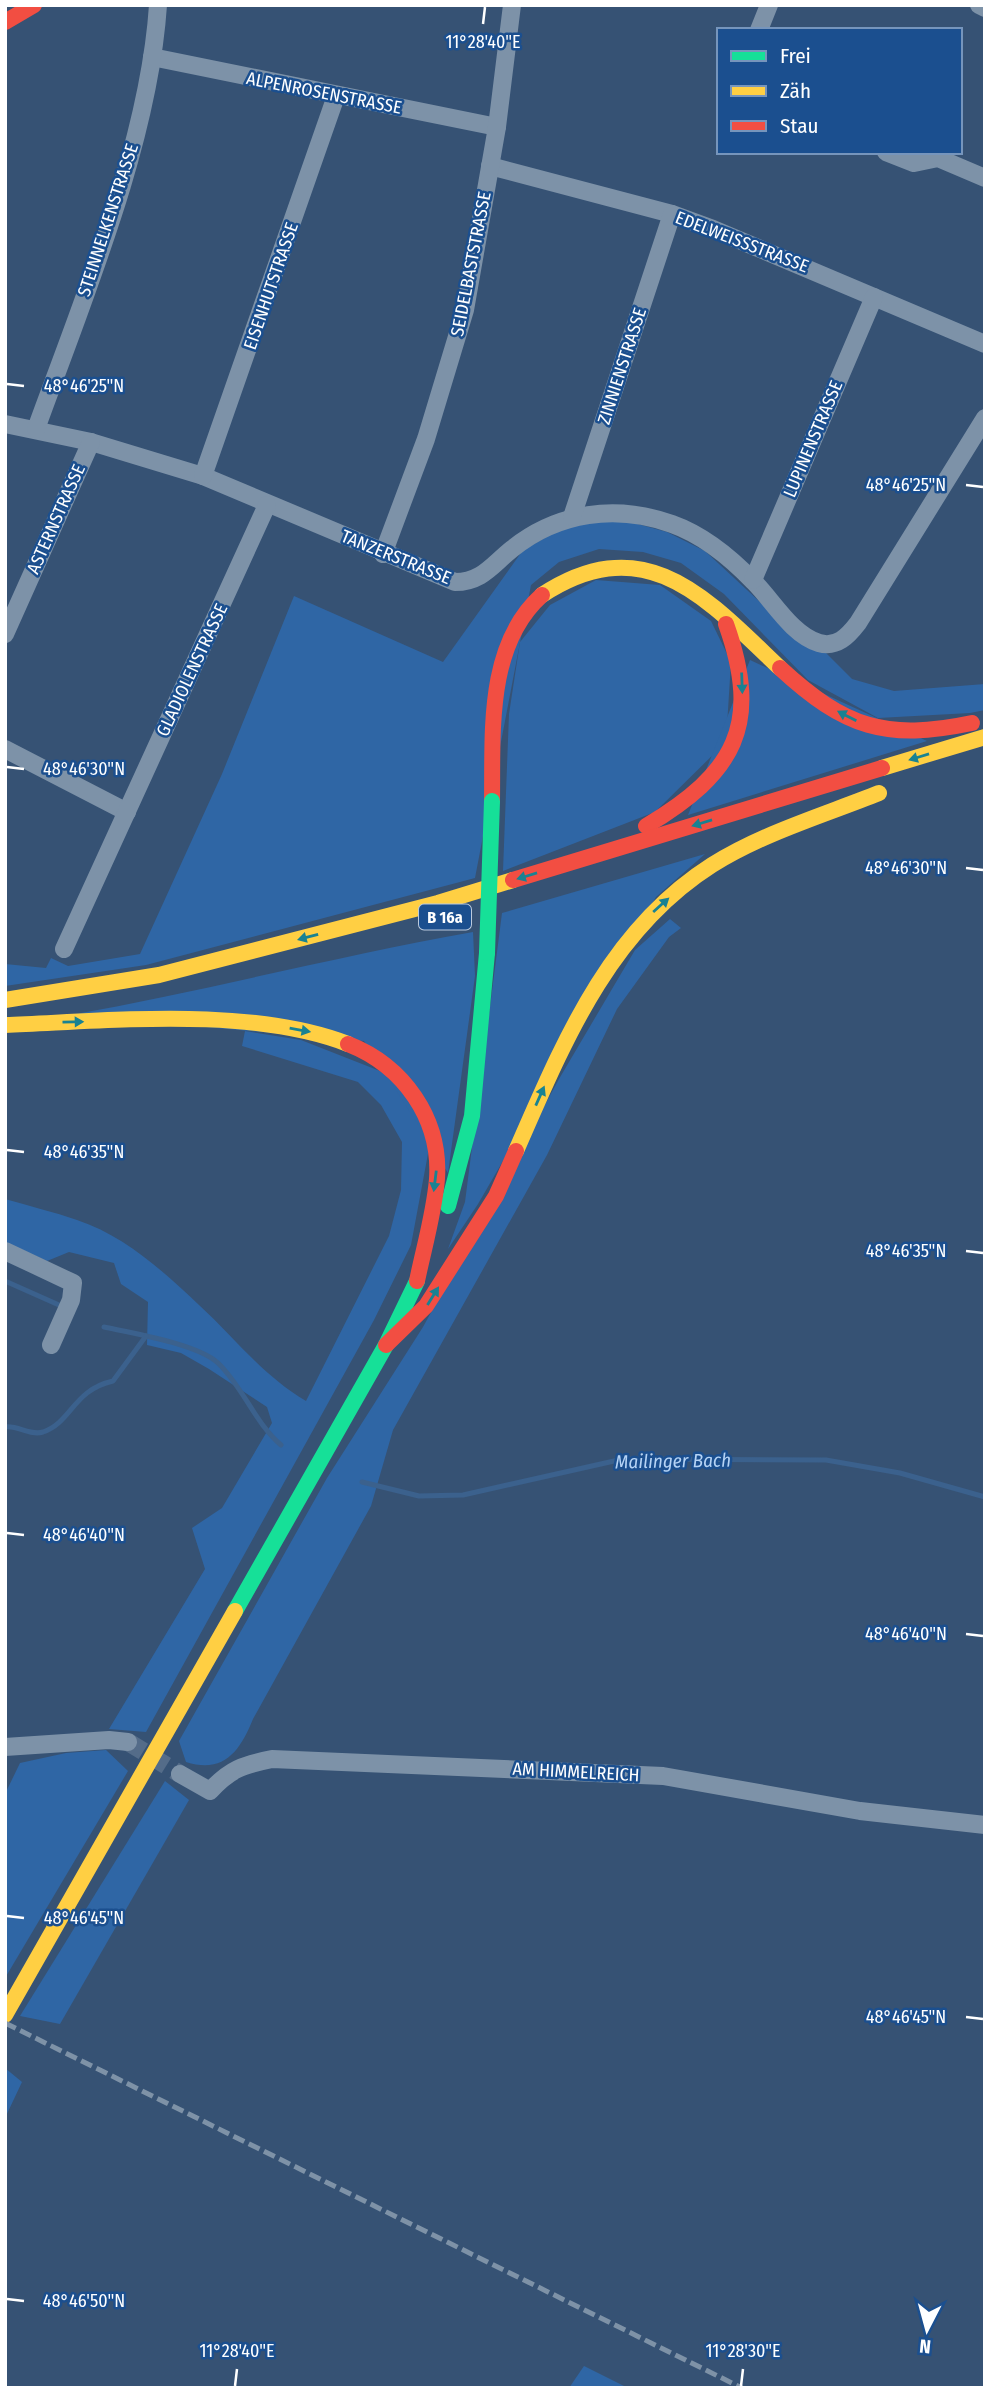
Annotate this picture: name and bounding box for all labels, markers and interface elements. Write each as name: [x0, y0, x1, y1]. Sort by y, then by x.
legend: [717, 28, 962, 154]
text: 11°28'40"E: [446, 31, 520, 53]
text: Frei: [780, 43, 811, 69]
street label: ALPENROSENSTRASSE: [244, 67, 404, 119]
text: Zäh: [780, 78, 811, 104]
text: Stau: [780, 113, 818, 139]
street label: STEINNELKENSTRASSE: [73, 141, 143, 299]
street label: SEIDELBASTSTRASSE: [446, 190, 496, 338]
street label: EDELWEISSSTRASSE: [672, 206, 812, 278]
street label: EISENHUTSTRASSE: [239, 219, 303, 353]
street label: ZINNIENSTRASSE: [593, 305, 651, 427]
text: 48°46'25"N: [44, 375, 124, 397]
street label: LUPINENSTRASSE: [778, 377, 848, 501]
street label: ASTERNSTRASSE: [22, 461, 90, 577]
text: 48°46'25"N: [866, 474, 946, 496]
street label: TANZERSTRASSE: [338, 525, 454, 589]
street label: GLADIOLENSTRASSE: [152, 600, 232, 740]
one-way arrow: [736, 672, 747, 694]
one-way arrow: [837, 710, 856, 722]
one-way arrow: [909, 752, 930, 762]
text: 48°46'30"N: [43, 758, 125, 780]
one-way arrow: [691, 818, 712, 828]
text: 48°46'30"N: [865, 857, 947, 879]
one-way arrow: [516, 871, 537, 881]
one-way arrow: [652, 898, 669, 914]
road number: B 16a: [419, 904, 471, 930]
one-way arrow: [296, 932, 318, 943]
one-way arrow: [63, 1016, 85, 1028]
one-way arrow: [289, 1025, 311, 1036]
one-way arrow: [534, 1086, 546, 1106]
text: 48°46'35"N: [44, 1141, 124, 1163]
one-way arrow: [430, 1170, 441, 1192]
text: 48°46'35"N: [866, 1240, 946, 1262]
one-way arrow: [426, 1286, 439, 1306]
water label: Mailinger Bach: [615, 1448, 731, 1474]
text: 48°46'40"N: [43, 1524, 125, 1546]
text: 48°46'40"N: [865, 1623, 947, 1645]
street label: AM HIMMELREICH: [512, 1758, 640, 1786]
text: 48°46'45"N: [44, 1907, 124, 1929]
text: 48°46'45"N: [866, 2006, 946, 2028]
text: 48°46'50"N: [43, 2290, 125, 2312]
north arrow: [892, 2295, 962, 2365]
text: N: [918, 2334, 932, 2358]
text: 11°28'40"E: [200, 2340, 274, 2362]
text: 11°28'30"E: [705, 2340, 781, 2362]

